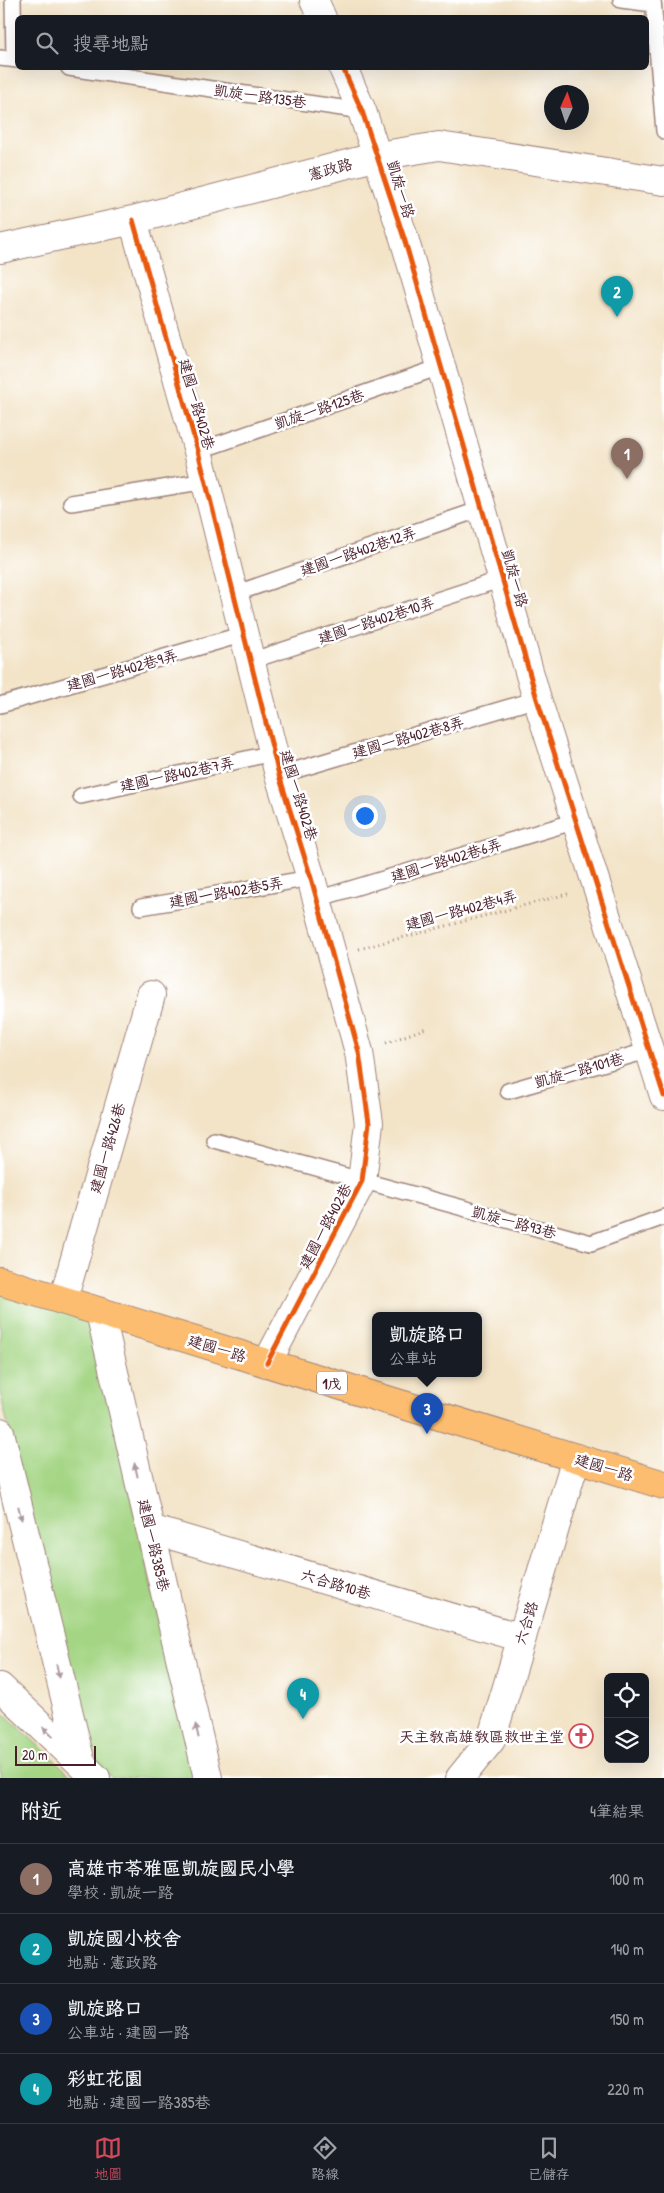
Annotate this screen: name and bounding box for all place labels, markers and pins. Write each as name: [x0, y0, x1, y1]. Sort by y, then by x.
pin: 2: [601, 276, 633, 317]
pin: 1: [611, 438, 643, 479]
pin: 3: [411, 1393, 443, 1434]
pin: 4: [287, 1678, 319, 1719]
church icon: 天主教高雄教區救世主堂: [568, 1723, 594, 1749]
place label: 天主教高雄教區救世主堂: [399, 1726, 564, 1747]

